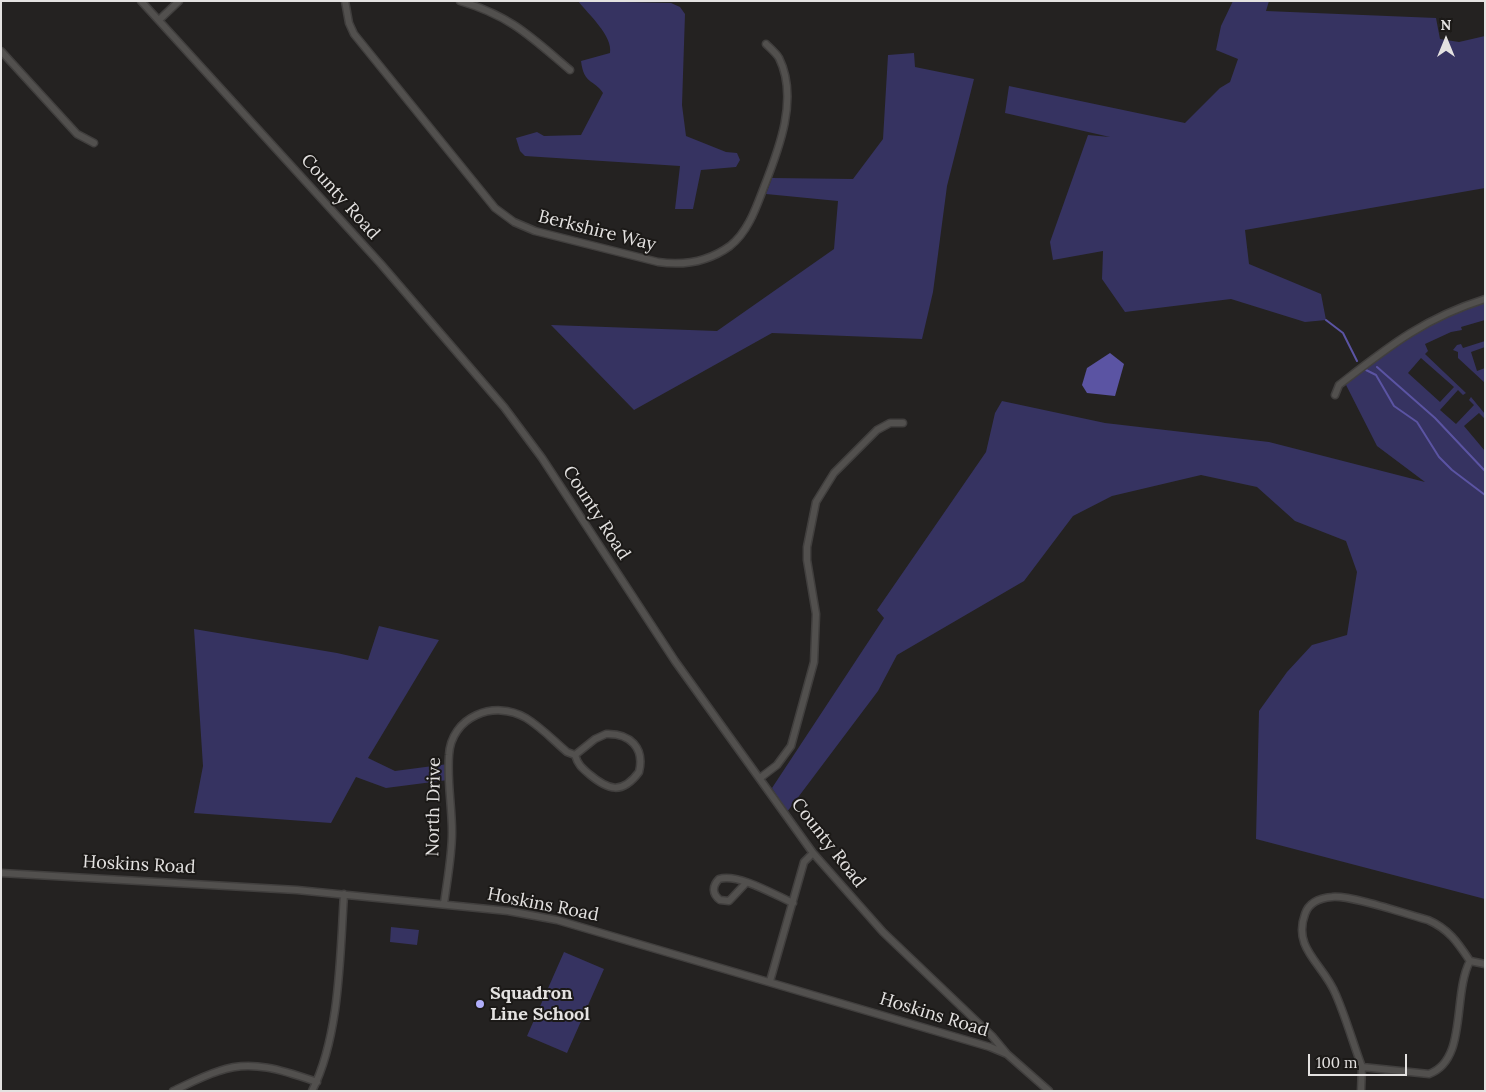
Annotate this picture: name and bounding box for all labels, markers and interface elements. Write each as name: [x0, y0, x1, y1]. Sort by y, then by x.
north arrow: [1421, 15, 1471, 65]
text: N: [1441, 16, 1451, 34]
street label: County Road: [296, 150, 384, 244]
street label: Berkshire Way: [536, 206, 658, 256]
street label: County Road: [558, 462, 634, 564]
street label: North Drive: [422, 757, 446, 857]
street label: County Road: [786, 794, 870, 892]
street label: Hoskins Road: [82, 851, 196, 879]
street label: Hoskins Road: [485, 884, 601, 926]
place label: Squadron Line School: [490, 983, 590, 1026]
street label: Hoskins Road: [877, 988, 991, 1042]
marker: Squadron Line School: [474, 998, 486, 1010]
scale bar: [1311, 1044, 1410, 1076]
text: 100 m: [1316, 1053, 1357, 1072]

